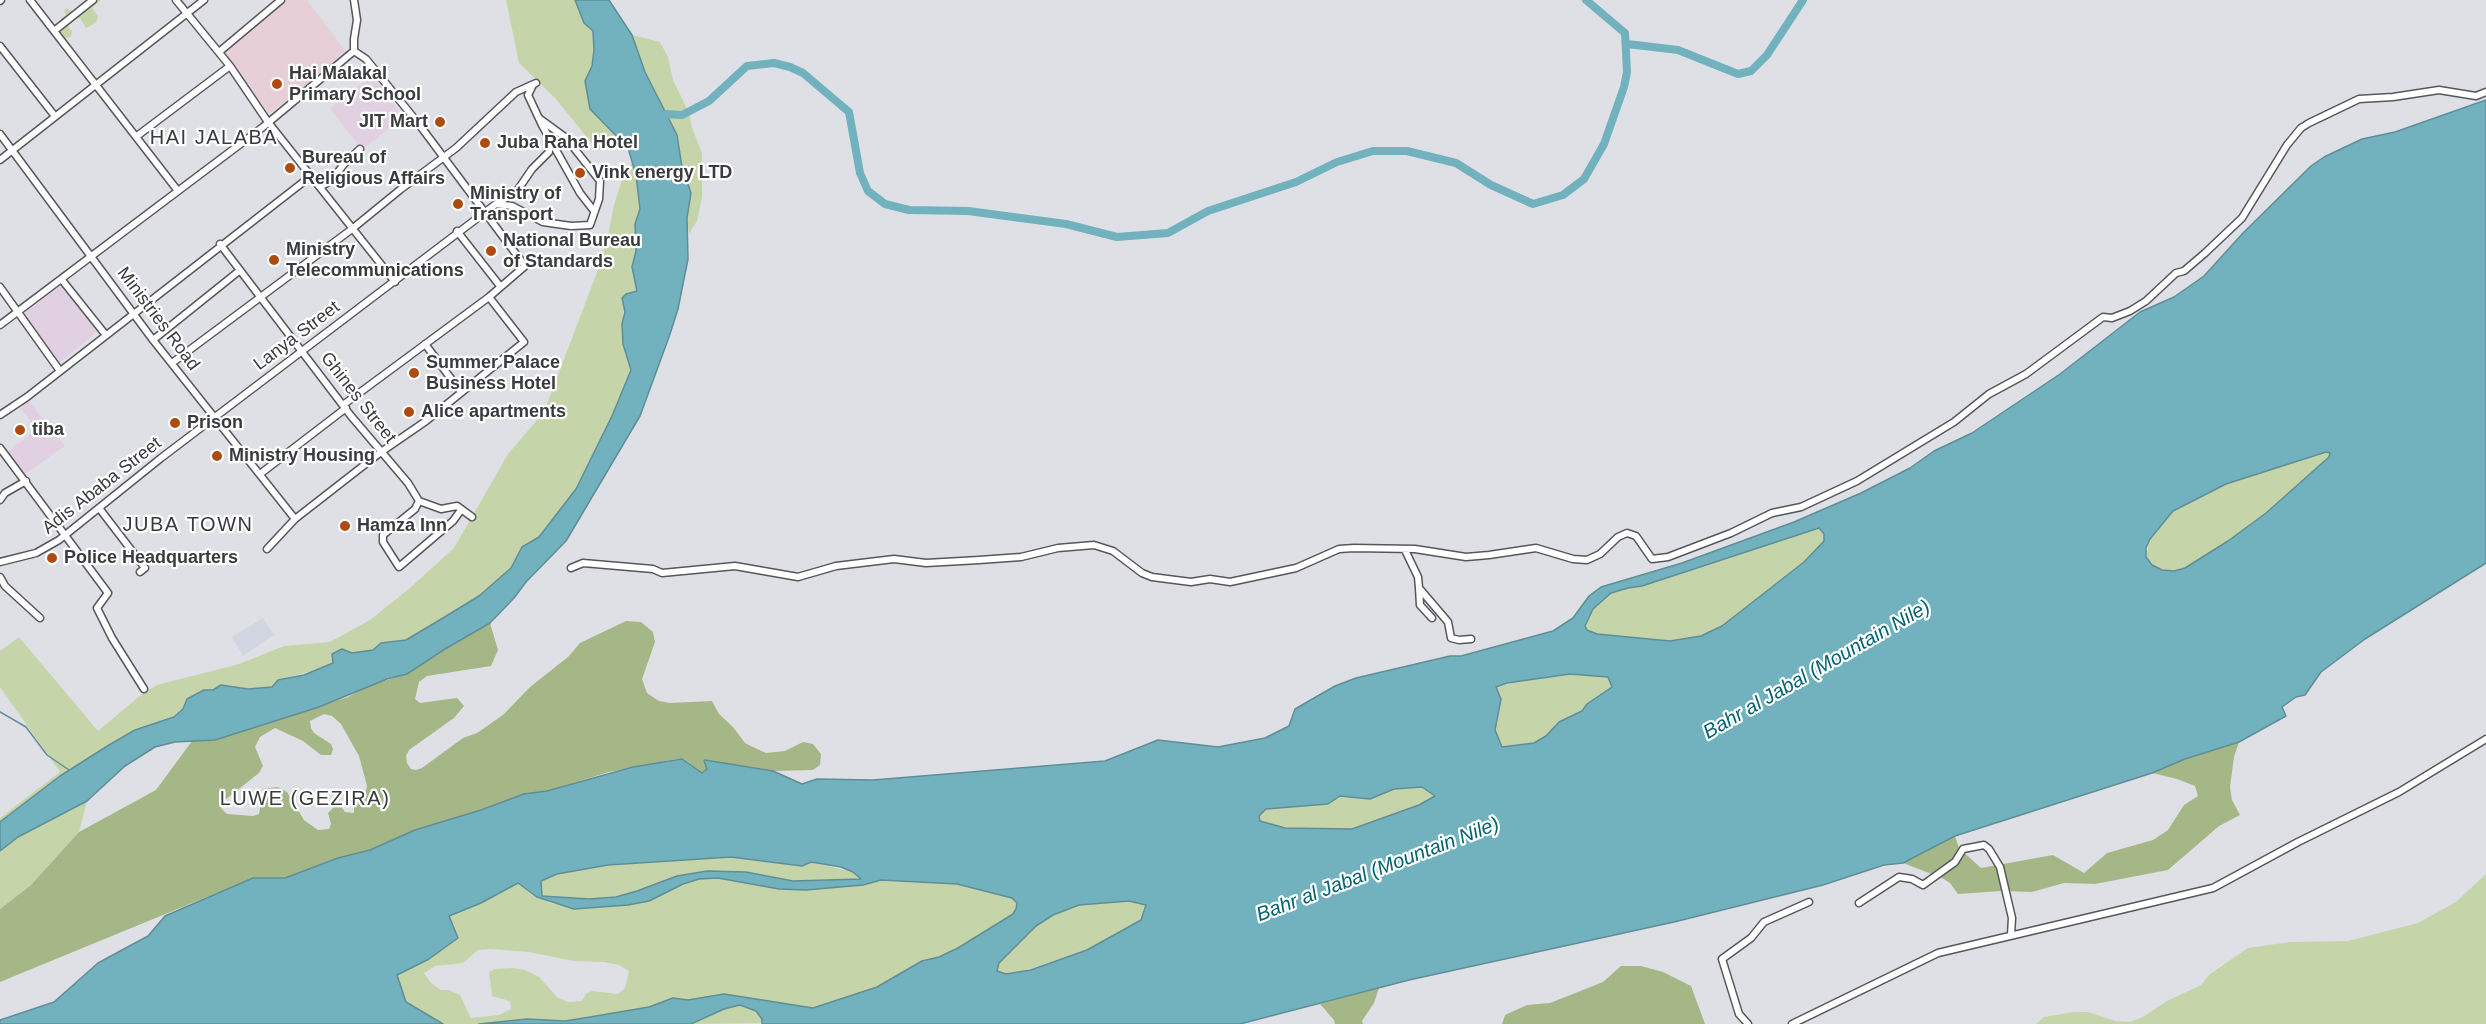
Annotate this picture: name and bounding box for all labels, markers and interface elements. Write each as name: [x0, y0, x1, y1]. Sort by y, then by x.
place label: Hai Malakal Primary School: [289, 63, 421, 106]
marker: Hai Malakal Primary School: [270, 77, 284, 91]
place label: JIT Mart: [359, 111, 428, 133]
marker: JIT Mart: [433, 115, 447, 129]
district label: HAI JALABA: [150, 126, 278, 150]
place label: Juba Raha Hotel: [497, 132, 638, 154]
marker: Juba Raha Hotel: [478, 136, 492, 150]
place label: Bureau of Religious Affairs: [302, 147, 445, 190]
marker: Bureau of Religious Affairs: [283, 161, 297, 175]
place label: Vink energy LTD: [592, 162, 732, 184]
marker: Vink energy LTD: [573, 166, 587, 180]
place label: Ministry of Transport: [470, 183, 561, 226]
marker: Ministry of Transport: [451, 197, 465, 211]
place label: National Bureau of Standards: [503, 230, 641, 272]
place label: Ministry Telecommunications: [286, 239, 464, 282]
marker: National Bureau of Standards: [484, 244, 498, 258]
marker: Ministry Telecommunications: [267, 253, 281, 267]
street label: Ministries Road: [112, 263, 204, 375]
street label: Lanya Street: [250, 297, 344, 375]
street label: Ghines Street: [316, 348, 400, 448]
place label: Summer Palace Business Hotel: [426, 352, 560, 394]
marker: Summer Palace Business Hotel: [407, 366, 421, 380]
place label: Alice apartments: [421, 401, 566, 423]
marker: Alice apartments: [402, 405, 416, 419]
place label: Prison: [187, 412, 243, 434]
marker: Prison: [168, 416, 182, 430]
place label: tiba: [32, 419, 64, 441]
marker: tiba: [13, 423, 27, 437]
street label: Adis Ababa Street: [38, 433, 166, 539]
place label: Ministry Housing: [229, 445, 375, 467]
marker: Ministry Housing: [210, 449, 224, 463]
district label: JUBA TOWN: [123, 513, 253, 537]
place label: Hamza Inn: [357, 515, 447, 537]
marker: Hamza Inn: [338, 519, 352, 533]
place label: Police Headquarters: [64, 547, 238, 569]
marker: Police Headquarters: [45, 551, 59, 565]
water label: Bahr al Jabal (Mountain Nile): [1699, 595, 1935, 745]
district label: LUWE (GEZIRA): [220, 787, 390, 811]
water label: Bahr al Jabal (Mountain Nile): [1253, 813, 1503, 927]

